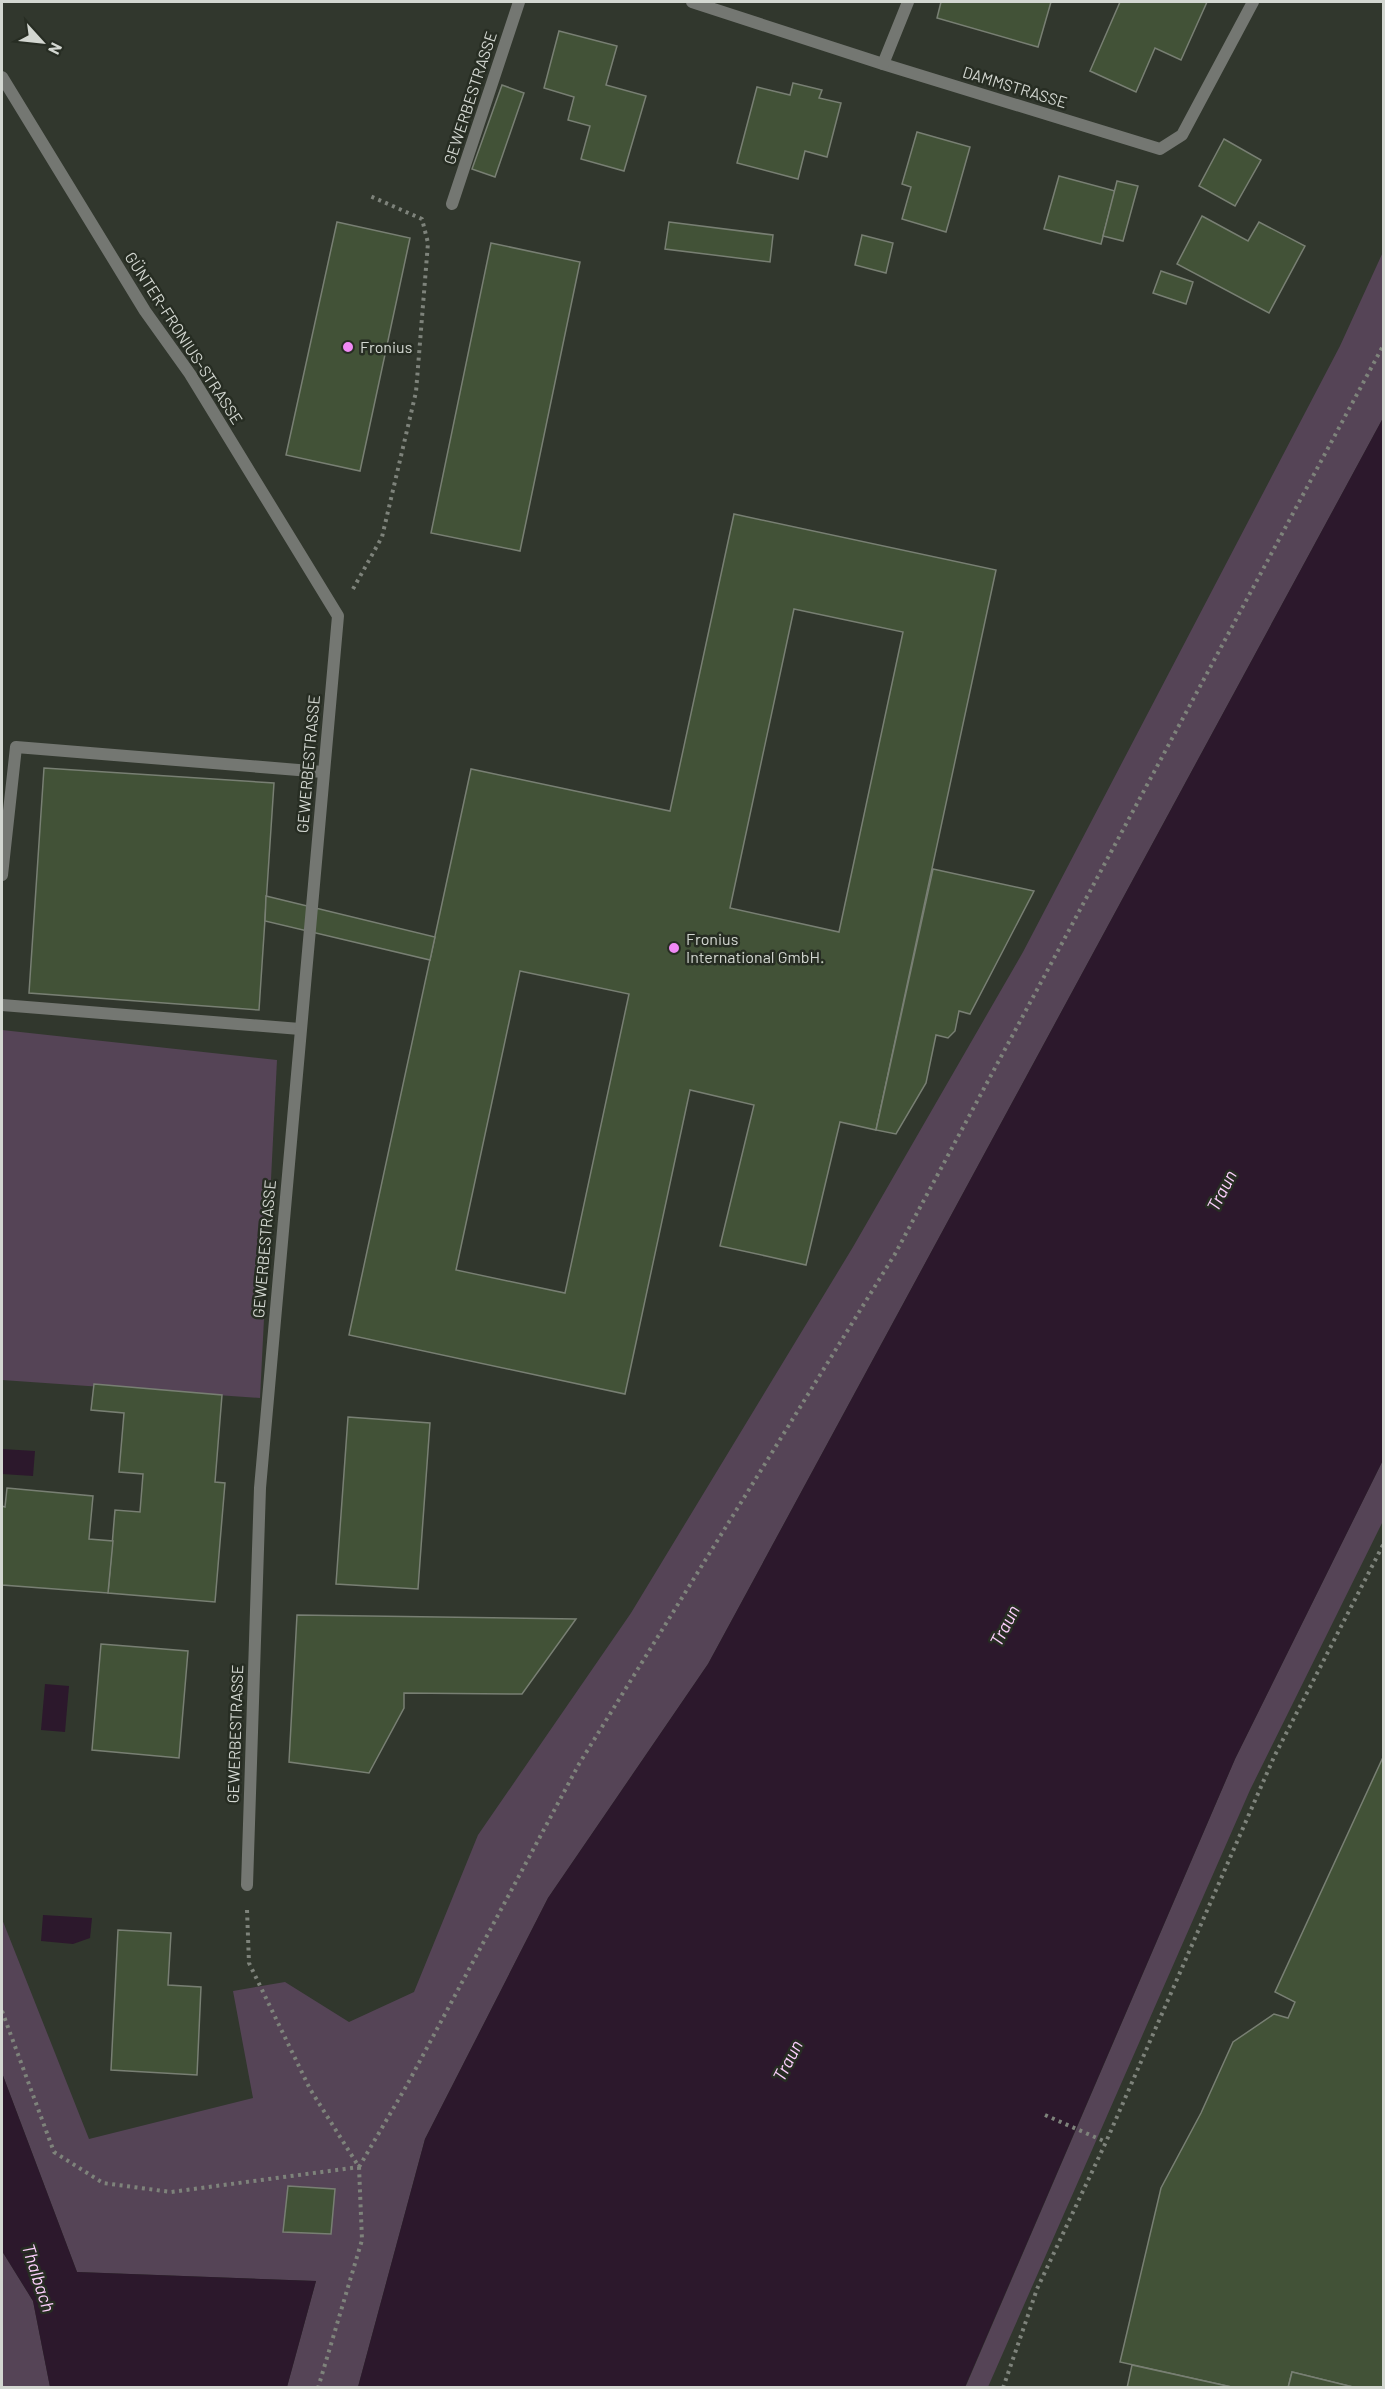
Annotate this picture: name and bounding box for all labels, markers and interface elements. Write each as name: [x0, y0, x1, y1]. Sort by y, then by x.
north arrow: [12, 12, 72, 72]
street label: GEWERBESTRASSE: [439, 29, 500, 167]
text: N: [45, 40, 67, 58]
street label: DAMMSTRASSE: [961, 62, 1070, 111]
street label: GÜNTER-FRONIUS-STRASSE: [122, 248, 247, 427]
place label: Fronius: [360, 337, 412, 356]
marker: Fronius: [341, 340, 355, 354]
street label: GEWERBESTRASSE: [292, 694, 323, 834]
place label: Fronius International GmbH.: [686, 929, 824, 966]
marker: Fronius International GmbH.: [667, 941, 681, 955]
water label: Traun: [1201, 1166, 1241, 1215]
street label: GEWERBESTRASSE: [248, 1179, 279, 1319]
water label: Traun: [984, 1601, 1024, 1650]
street label: GEWERBESTRASSE: [223, 1664, 246, 1804]
water label: Traun: [767, 2036, 807, 2085]
water label: Thalbach: [18, 2241, 60, 2315]

